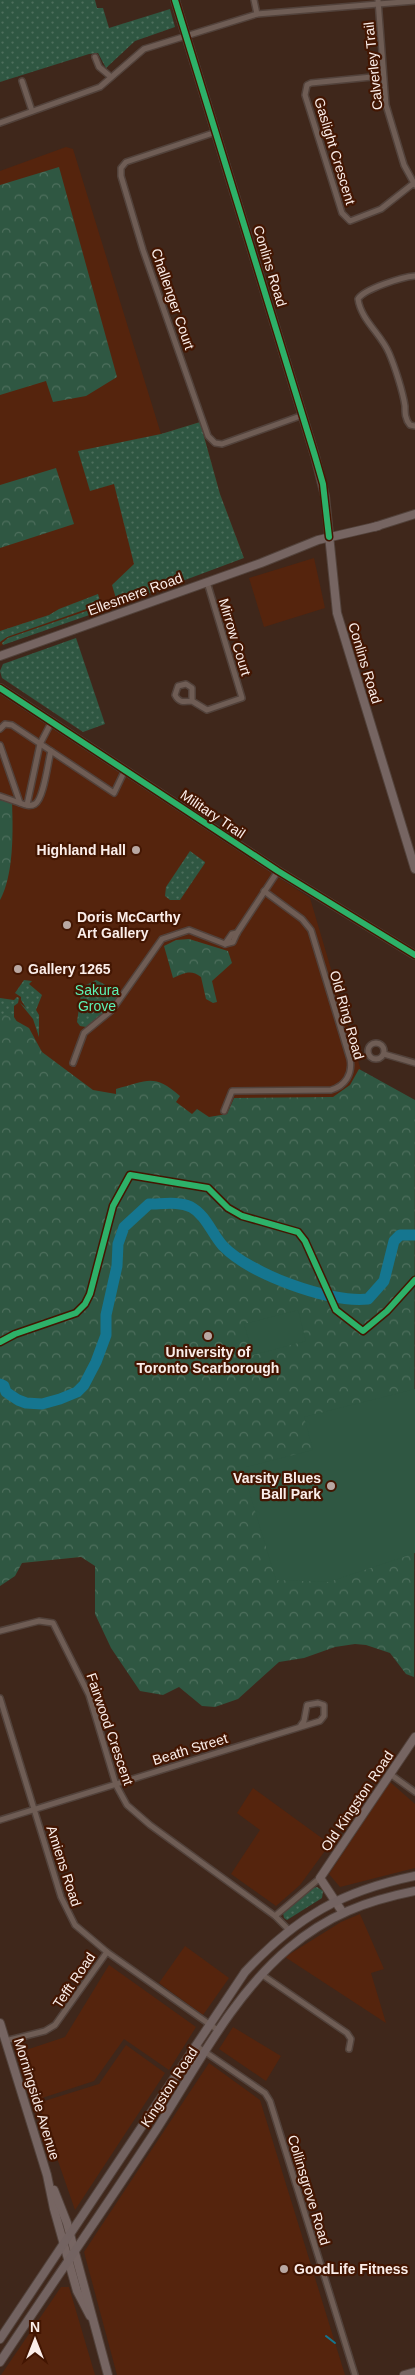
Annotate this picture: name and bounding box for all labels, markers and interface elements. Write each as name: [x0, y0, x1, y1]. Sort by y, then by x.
street label: Calverley Trail: [360, 21, 386, 111]
street label: Gaslight Crescent: [311, 95, 359, 207]
street label: Conlins Road: [250, 223, 290, 309]
street label: Challenger Court: [148, 246, 198, 352]
street label: Ellesmere Road: [85, 569, 185, 619]
street label: Mirrow Court: [216, 596, 254, 678]
street label: Conlins Road: [345, 620, 385, 706]
street label: Military Trail: [178, 786, 248, 842]
place label: Highland Hall: [37, 842, 126, 858]
marker: Highland Hall: [130, 844, 142, 856]
place label: Doris McCarthy Art Gallery: [77, 909, 181, 941]
marker: Doris McCarthy Art Gallery: [61, 919, 73, 931]
place label: Gallery 1265: [28, 961, 111, 977]
marker: Gallery 1265: [12, 963, 24, 975]
street label: Old Ring Road: [327, 969, 367, 1061]
park label: Sakura Grove: [75, 982, 119, 1014]
marker: University of Toronto Scarborough: [202, 1330, 214, 1342]
place label: University of Toronto Scarborough: [137, 1344, 279, 1376]
place label: Varsity Blues Ball Park: [233, 1470, 321, 1502]
marker: Varsity Blues Ball Park: [325, 1480, 337, 1492]
street label: Fairwood Crescent: [83, 1671, 137, 1787]
street label: Beath Street: [150, 1730, 230, 1768]
street label: Old Kingston Road: [318, 1748, 396, 1854]
street label: Amiens Road: [43, 1824, 85, 1908]
street label: Tefft Road: [50, 1949, 98, 2011]
street label: Morningside Avenue: [11, 2036, 63, 2162]
street label: Kingston Road: [137, 2044, 201, 2130]
street label: Collinsgrove Road: [285, 2133, 333, 2247]
place label: GoodLife Fitness: [294, 2261, 409, 2277]
marker: GoodLife Fitness: [278, 2263, 290, 2275]
north arrow: [10, 2315, 60, 2365]
text: N: [30, 2319, 40, 2335]

